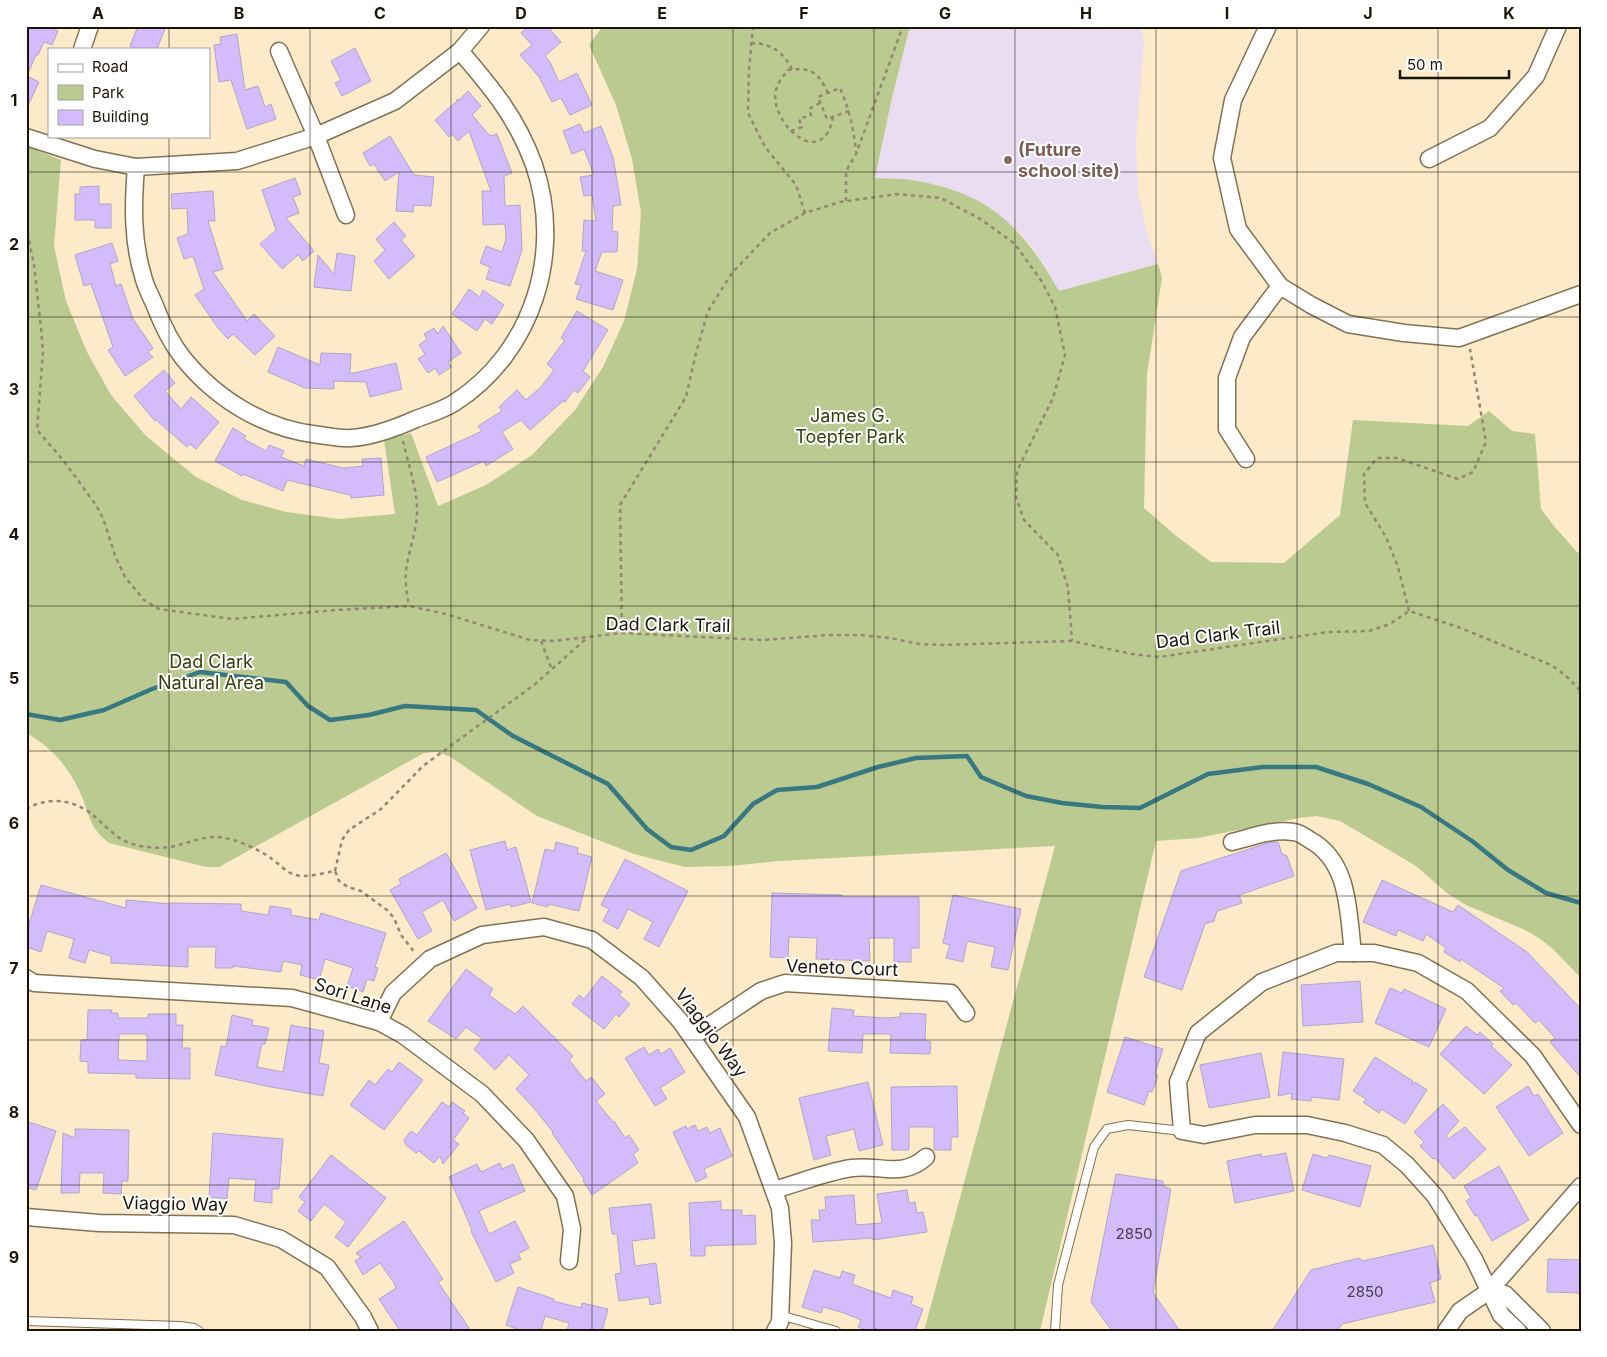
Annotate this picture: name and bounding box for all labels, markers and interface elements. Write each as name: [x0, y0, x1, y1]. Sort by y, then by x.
text: A: [92, 3, 104, 23]
text: B: [234, 3, 244, 23]
text: C: [374, 3, 386, 23]
text: D: [515, 3, 527, 23]
text: E: [657, 3, 667, 23]
text: F: [799, 3, 809, 23]
text: G: [939, 3, 951, 23]
text: H: [1080, 3, 1092, 23]
text: I: [1225, 3, 1229, 23]
text: J: [1363, 3, 1373, 23]
text: K: [1503, 3, 1515, 23]
legend: [48, 48, 210, 138]
scale bar: [1400, 48, 1508, 80]
text: 50 m: [1407, 55, 1443, 74]
text: Road: [92, 57, 128, 76]
text: Park: [92, 83, 125, 102]
text: 1: [11, 90, 17, 110]
text: Building: [92, 107, 149, 126]
place label: (Future school site): [1018, 139, 1120, 181]
marker: (Future school site): [1002, 154, 1014, 166]
text: 2: [9, 234, 19, 254]
text: 3: [9, 379, 19, 399]
park label: James G. Toepfer Park: [795, 405, 905, 447]
text: 4: [9, 524, 20, 544]
street label: Dad Clark Trail: [605, 613, 731, 636]
street label: Dad Clark Trail: [1155, 616, 1281, 653]
park label: Dad Clark Natural Area: [158, 651, 264, 693]
text: 5: [9, 668, 19, 688]
text: 6: [9, 813, 19, 833]
street label: Veneto Court: [786, 955, 899, 980]
text: 7: [9, 958, 19, 978]
street label: Sori Lane: [312, 973, 395, 1018]
street label: Viaggio Way: [671, 984, 752, 1081]
text: 8: [9, 1102, 19, 1122]
street label: Viaggio Way: [122, 1192, 228, 1215]
house number: 2850: [1115, 1224, 1153, 1243]
text: 9: [9, 1247, 19, 1267]
house number: 2850: [1346, 1282, 1384, 1301]

